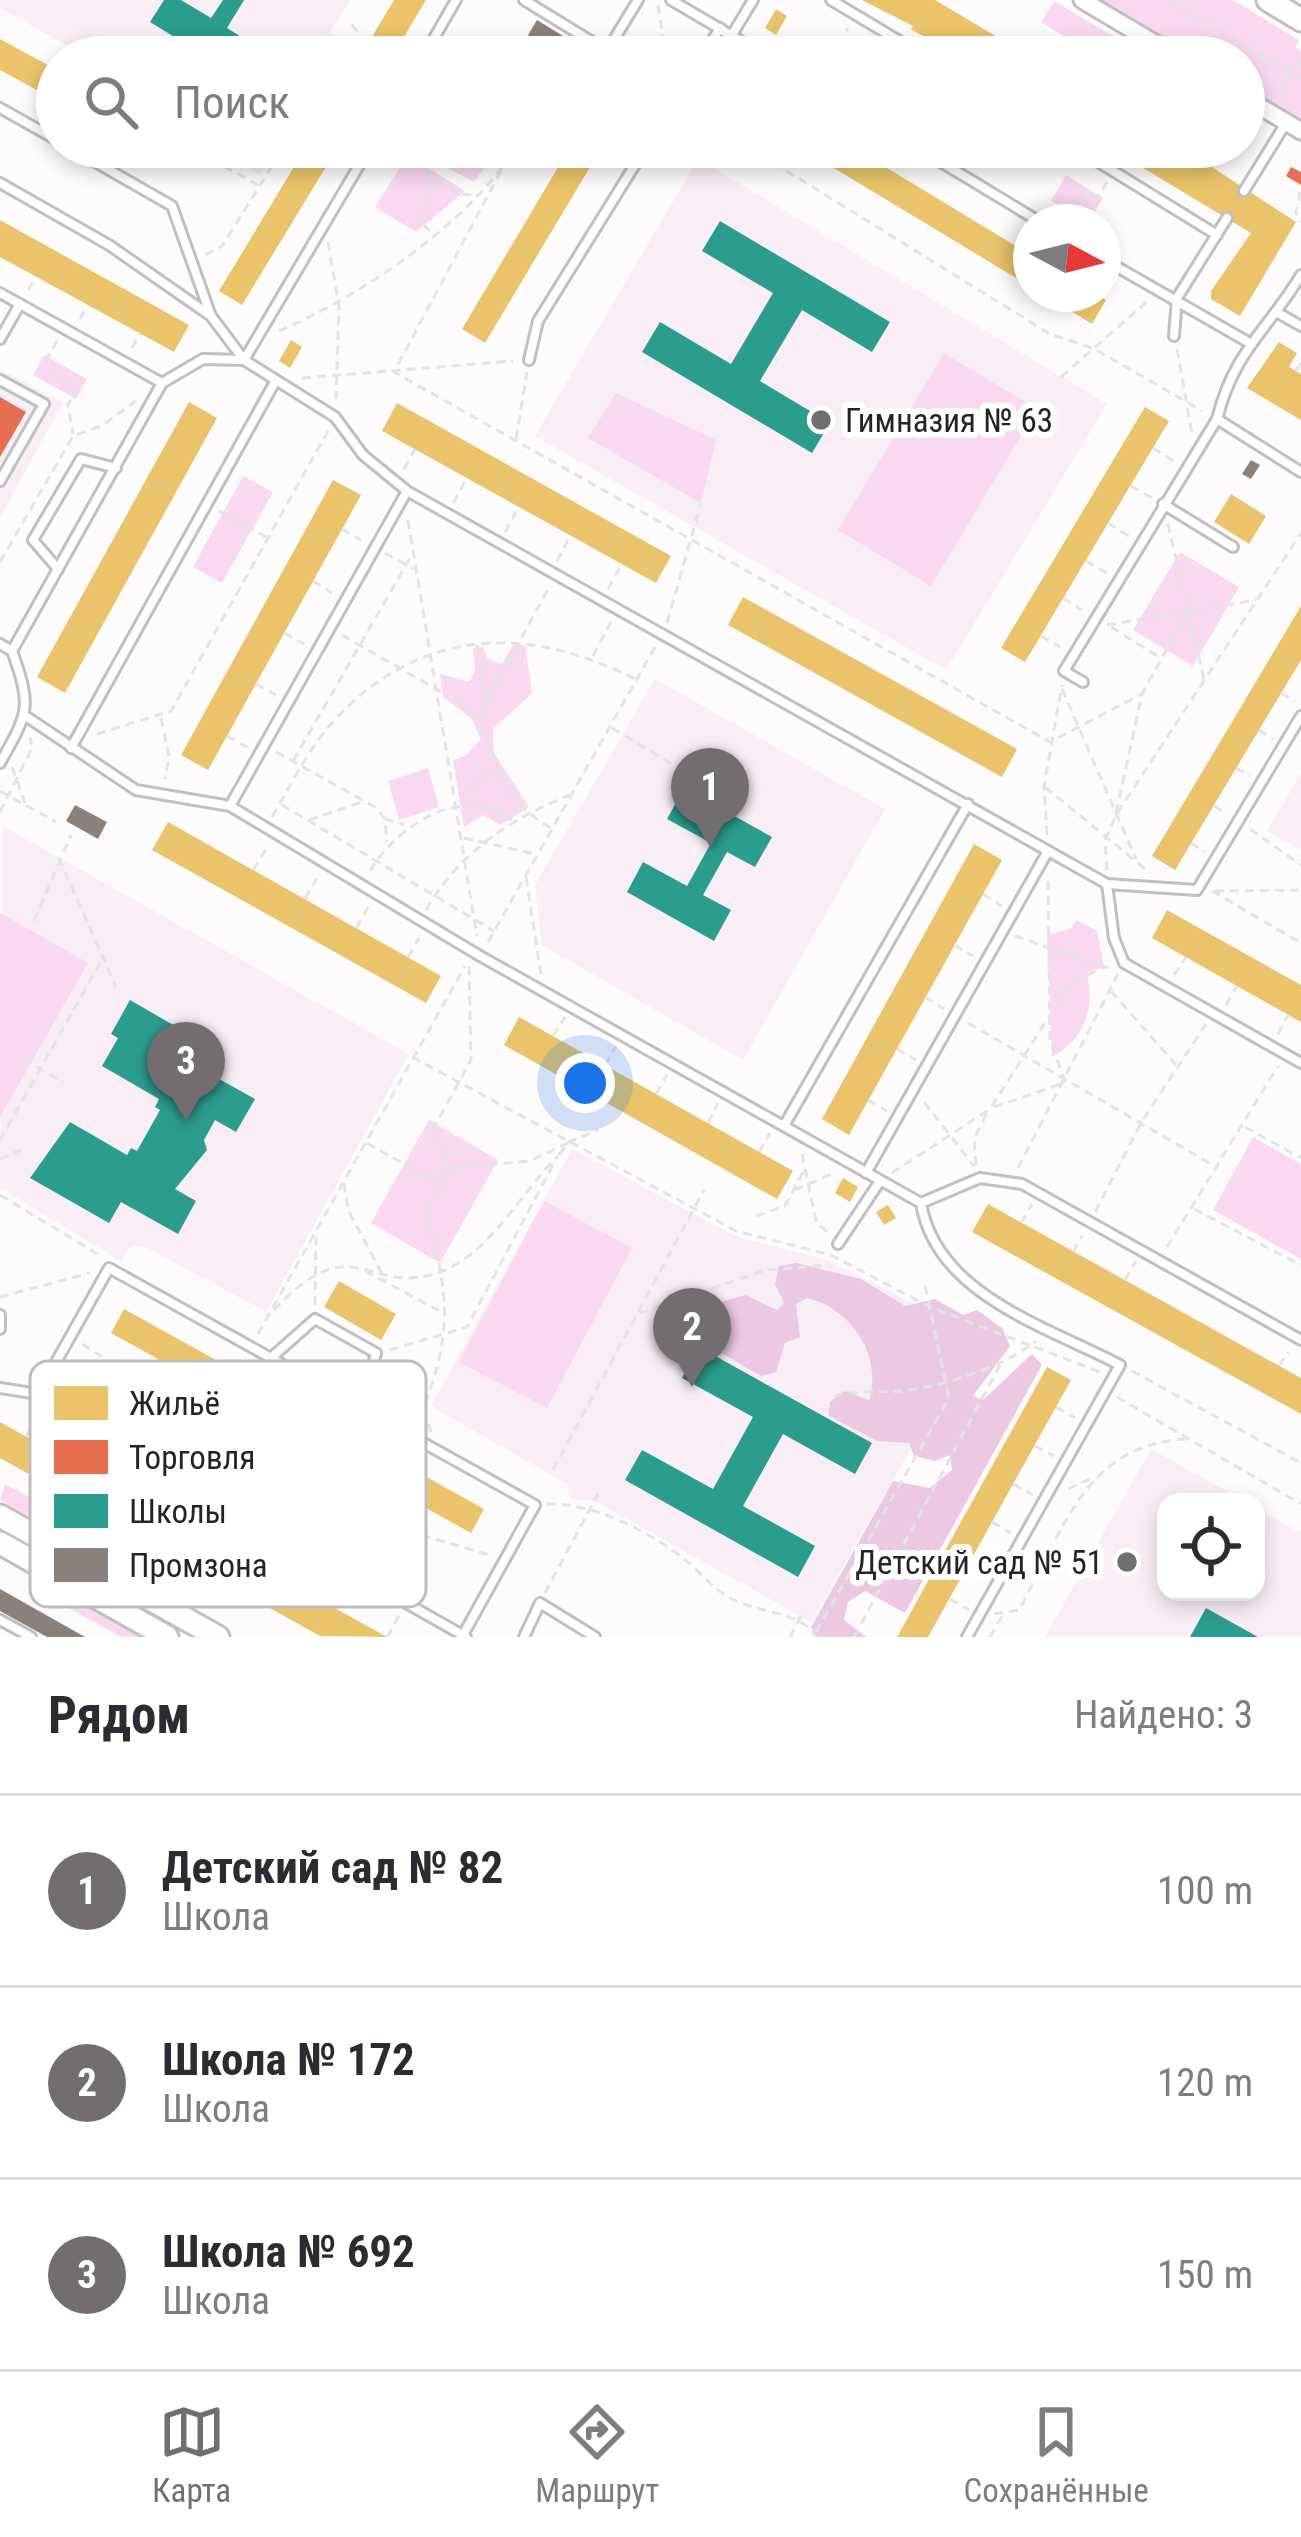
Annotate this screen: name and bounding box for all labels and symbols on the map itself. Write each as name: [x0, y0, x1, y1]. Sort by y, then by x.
north arrow: [1013, 204, 1121, 312]
place label: Гимназия № 63: [845, 401, 1053, 440]
marker: Гимназия № 63: [808, 407, 834, 433]
pin: 1: [671, 748, 749, 847]
pin: 3: [147, 1022, 225, 1121]
your location: [555, 1053, 615, 1113]
pin: 2: [653, 1288, 731, 1387]
legend: [30, 1361, 426, 1607]
text: Жильё: [129, 1384, 220, 1423]
text: Торговля: [129, 1438, 255, 1477]
text: Школы: [129, 1492, 227, 1531]
place label: Детский сад № 51: [855, 1543, 1103, 1582]
text: Промзона: [129, 1546, 268, 1585]
marker: Детский сад № 51: [1114, 1549, 1140, 1575]

